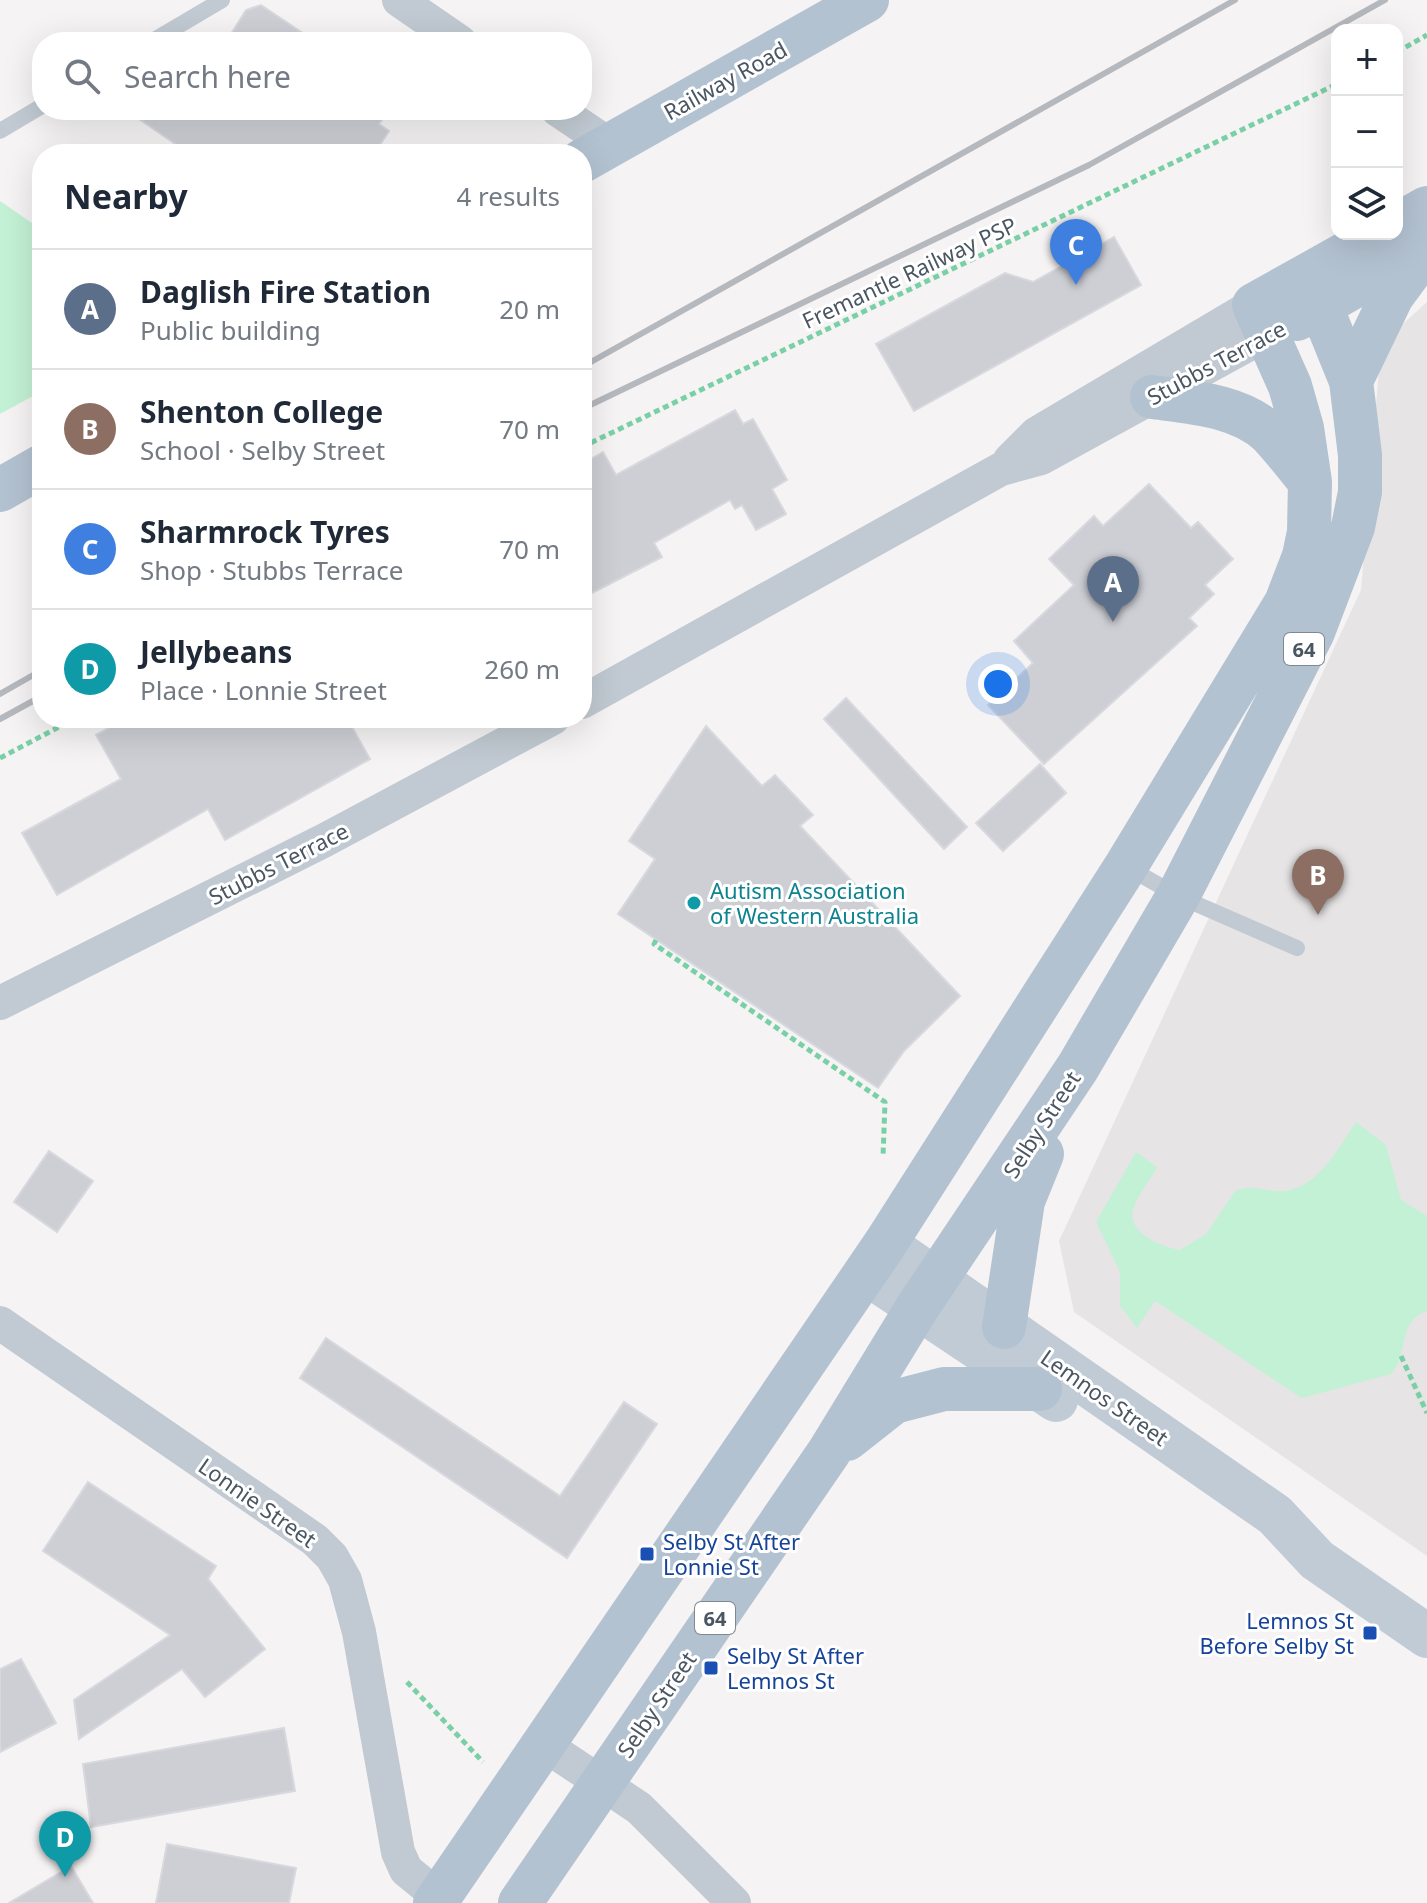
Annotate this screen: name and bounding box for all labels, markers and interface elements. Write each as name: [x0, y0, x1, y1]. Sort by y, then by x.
map controls: [1331, 24, 1403, 240]
button: +: [1331, 24, 1403, 96]
search box: [32, 32, 592, 120]
street label: Railway Road: [658, 34, 792, 126]
icon: search: [60, 54, 104, 98]
text: Search here: [124, 56, 291, 97]
button: −: [1331, 96, 1403, 168]
button: layers: [1331, 168, 1403, 240]
text: Nearby: [64, 173, 188, 219]
text: 4 results: [456, 178, 560, 214]
street label: Fremantle Railway PSP: [797, 209, 1021, 335]
pin: C: [1050, 219, 1102, 285]
text: Daglish Fire Station: [140, 271, 431, 312]
text: A: [81, 291, 99, 327]
text: 20 m: [499, 291, 560, 327]
text: Public building: [140, 312, 321, 348]
street label: Stubbs Terrace: [1141, 313, 1291, 411]
text: Shenton College: [140, 391, 383, 432]
text: B: [81, 411, 99, 447]
text: 70 m: [499, 411, 560, 447]
text: School · Selby Street: [140, 432, 385, 468]
text: Sharmrock Tyres: [140, 511, 390, 552]
text: C: [82, 531, 98, 567]
text: 70 m: [499, 531, 560, 567]
text: Shop · Stubbs Terrace: [140, 552, 403, 588]
pin: A: [1087, 556, 1139, 622]
text: Jellybeans: [140, 631, 292, 672]
road number: 64: [1284, 633, 1324, 665]
text: D: [80, 651, 100, 687]
text: 260 m: [484, 651, 560, 687]
your location: [978, 664, 1018, 704]
text: Place · Lonnie Street: [140, 672, 387, 708]
street label: Stubbs Terrace: [203, 815, 353, 911]
pin: B: [1292, 849, 1344, 915]
place label: Autism Association of Western Australia: [710, 875, 919, 930]
marker: Autism Association of Western Australia: [685, 894, 703, 912]
street label: Selby Street: [995, 1065, 1087, 1183]
street label: Lemnos Street: [1035, 1342, 1175, 1452]
street label: Lonnie Street: [193, 1450, 323, 1554]
place label: Selby St After Lonnie St: [663, 1526, 800, 1581]
marker: Selby St After Lonnie St: [638, 1545, 656, 1563]
road number: 64: [695, 1602, 735, 1634]
place label: Lemnos St Before Selby St: [1199, 1605, 1354, 1660]
marker: Lemnos St Before Selby St: [1361, 1624, 1379, 1642]
place label: Selby St After Lemnos St: [727, 1640, 864, 1695]
street label: Selby Street: [610, 1645, 702, 1763]
marker: Selby St After Lemnos St: [702, 1659, 720, 1677]
pin: D: [39, 1811, 91, 1877]

